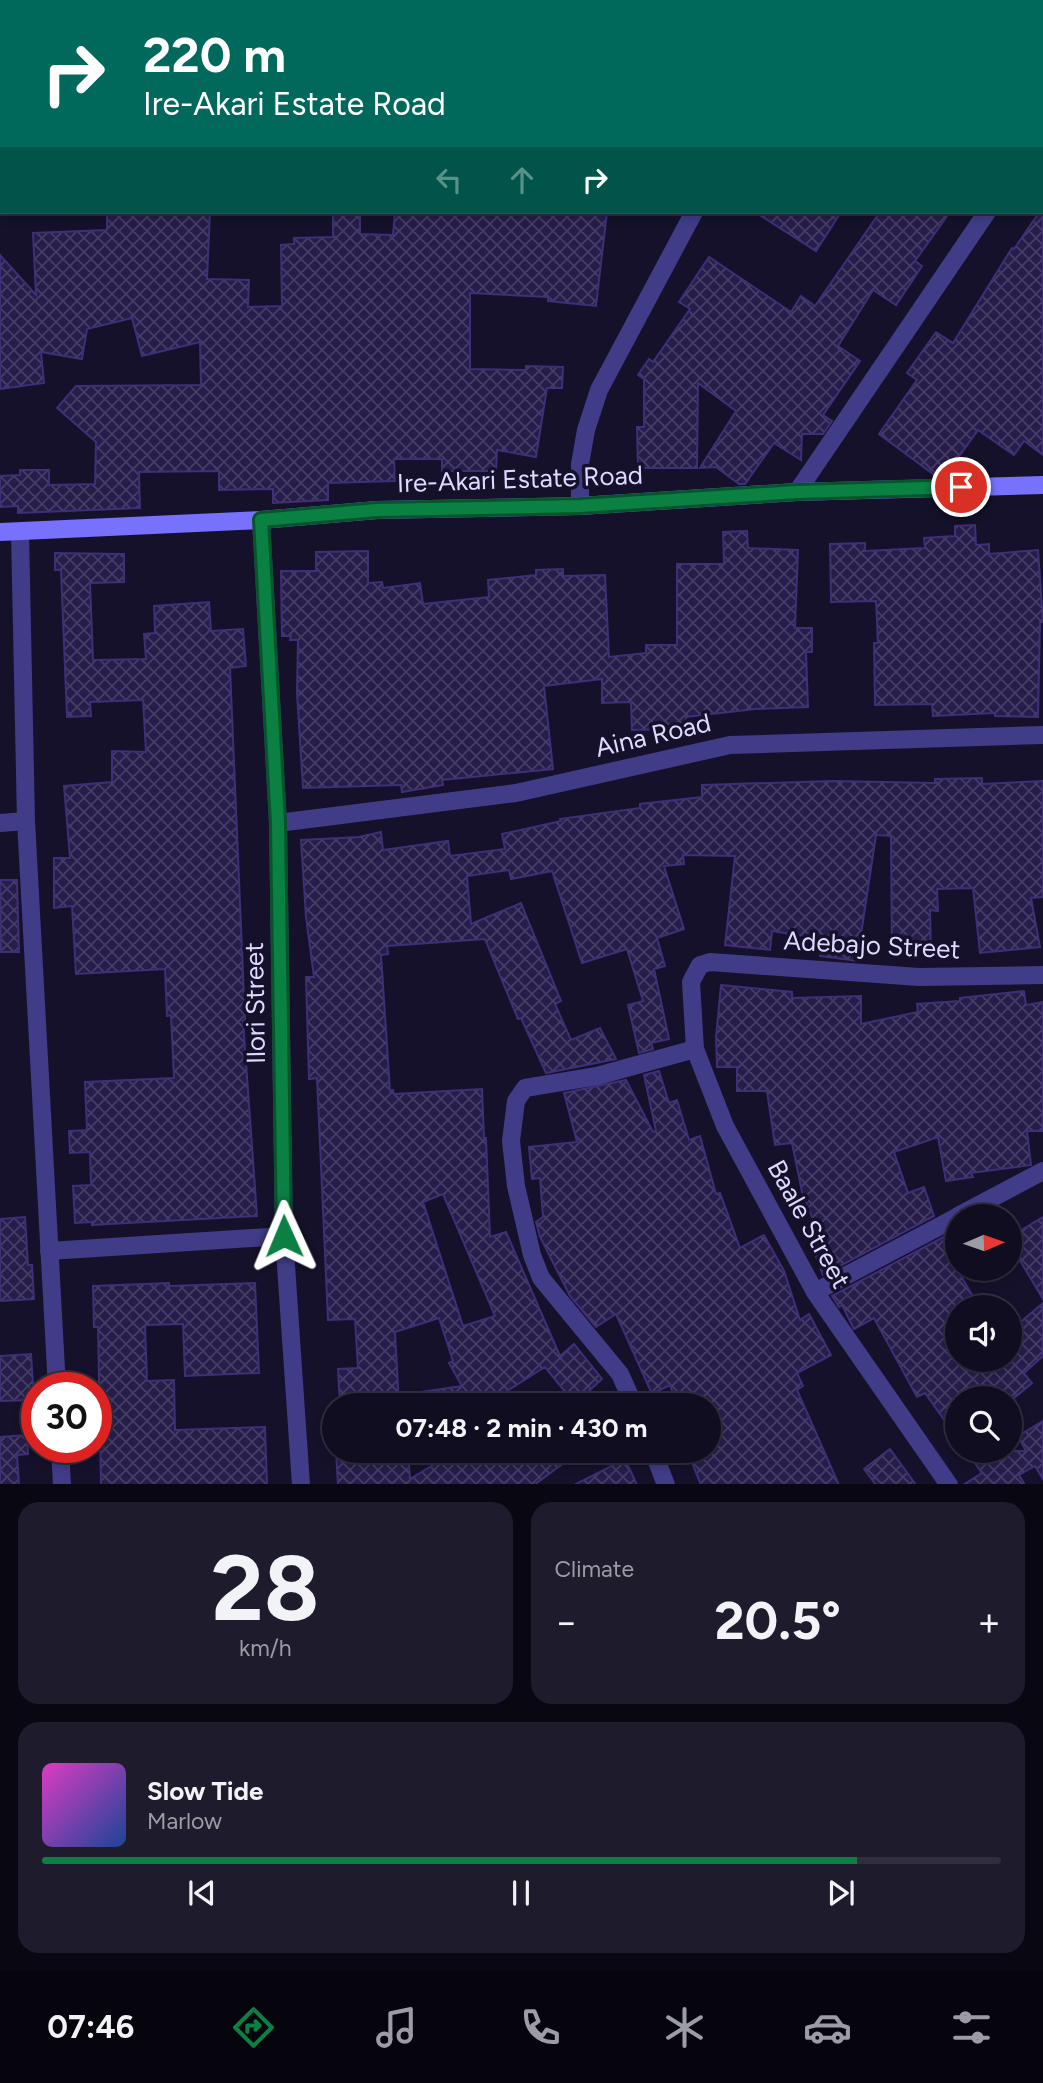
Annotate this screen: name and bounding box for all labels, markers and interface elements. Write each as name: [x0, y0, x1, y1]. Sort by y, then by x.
text: 220 m: [143, 25, 286, 84]
icon: right: [28, 28, 119, 119]
text: Ire-Akari Estate Road: [143, 85, 446, 123]
icon: left: [430, 161, 468, 199]
icon: ahead: [503, 161, 541, 199]
icon: right: [576, 161, 614, 199]
pin: [931, 457, 991, 517]
street label: Ire-Akari Estate Road: [396, 459, 644, 499]
icon: arrive: [942, 468, 980, 506]
street label: Aina Road: [592, 706, 714, 764]
street label: Adebajo Street: [783, 924, 961, 966]
street label: Ilori Street: [238, 942, 272, 1064]
street label: Baale Street: [761, 1154, 857, 1294]
position arrow: [247, 1199, 321, 1273]
north arrow: [945, 1204, 1022, 1281]
map controls: [945, 1204, 1022, 1463]
button: sound: [945, 1295, 1022, 1372]
speed limit sign: 30: [21, 1372, 112, 1463]
button: search: [945, 1386, 1022, 1463]
text: 07:48 · 2 min · 430 m: [396, 1412, 647, 1444]
text: 28: [211, 1534, 319, 1643]
text: Climate: [555, 1555, 634, 1583]
text: 20.5°: [714, 1590, 841, 1652]
text: −: [555, 1599, 578, 1645]
text: +: [977, 1599, 1001, 1645]
text: km/h: [239, 1634, 292, 1662]
text: Slow Tide: [147, 1775, 263, 1807]
text: Marlow: [147, 1807, 222, 1835]
icon: previous: [183, 1874, 221, 1912]
icon: pause: [502, 1874, 540, 1912]
icon: next: [822, 1874, 860, 1912]
icon: directions: [229, 2003, 278, 2052]
icon: music: [372, 2003, 421, 2052]
icon: phone: [516, 2003, 565, 2052]
icon: climate: [660, 2003, 709, 2052]
icon: car: [803, 2003, 852, 2052]
icon: filters: [947, 2003, 996, 2052]
text: 07:46: [47, 2008, 134, 2046]

